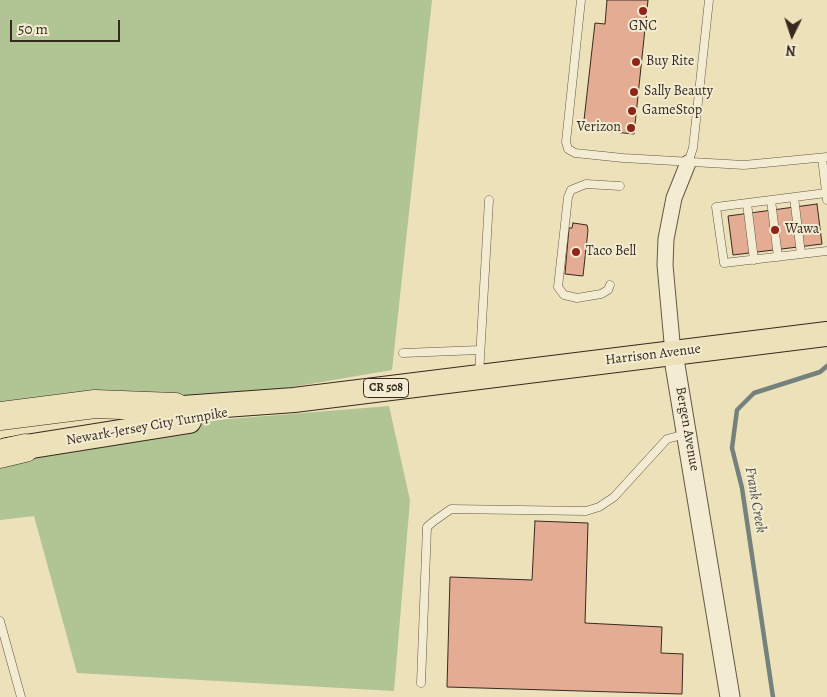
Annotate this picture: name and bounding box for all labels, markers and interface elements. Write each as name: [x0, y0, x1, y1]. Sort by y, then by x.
marker: GNC: [637, 5, 649, 17]
scale bar: [12, 10, 122, 42]
north arrow: [767, 10, 817, 60]
text: 50 m: [18, 19, 48, 39]
place label: GNC: [629, 19, 657, 35]
text: N: [785, 41, 797, 60]
place label: Buy Rite: [646, 54, 694, 70]
marker: Buy Rite: [630, 56, 642, 68]
place label: Sally Beauty: [644, 84, 713, 100]
marker: Sally Beauty: [628, 86, 640, 98]
place label: GameStop: [642, 103, 702, 119]
marker: GameStop: [626, 105, 638, 117]
place label: Verizon: [577, 120, 621, 136]
marker: Verizon: [625, 122, 637, 134]
place label: Wawa: [785, 222, 819, 238]
marker: Wawa: [769, 224, 781, 236]
place label: Taco Bell: [586, 244, 636, 260]
marker: Taco Bell: [570, 246, 582, 258]
street label: Harrison Avenue: [604, 341, 702, 369]
road number: CR 508: [364, 378, 408, 398]
street label: Bergen Avenue: [671, 386, 703, 472]
street label: Newark-Jersey City Turnpike: [65, 405, 229, 449]
water label: Frank Creek: [740, 466, 770, 534]

